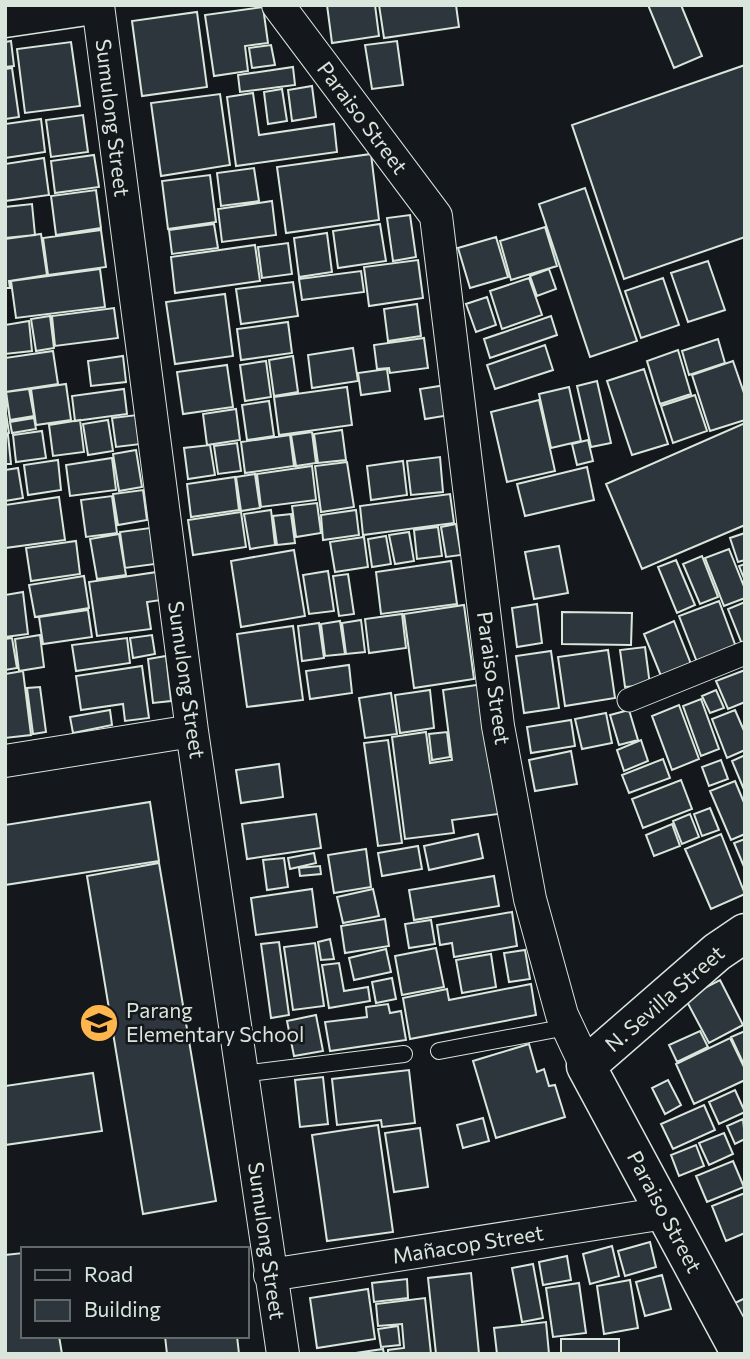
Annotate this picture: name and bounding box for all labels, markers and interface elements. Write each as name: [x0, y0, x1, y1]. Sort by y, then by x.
street label: Sumulong Street: [91, 37, 136, 198]
street label: Paraiso Street: [313, 56, 414, 178]
street label: Sumulong Street: [164, 599, 211, 760]
street label: Paraiso Street: [473, 610, 516, 746]
street label: N. Sevilla Street: [600, 940, 728, 1056]
place label: Parang Elementary School: [126, 997, 304, 1046]
school or university icon: Parang Elementary School: [78, 1002, 120, 1044]
street label: Paraiso Street: [623, 1146, 708, 1276]
street label: Sumulong Street: [244, 1160, 291, 1321]
street label: Mañacop Street: [390, 1219, 545, 1268]
legend: [21, 1247, 248, 1338]
text: Road: [84, 1261, 133, 1286]
text: Building: [84, 1296, 161, 1321]

